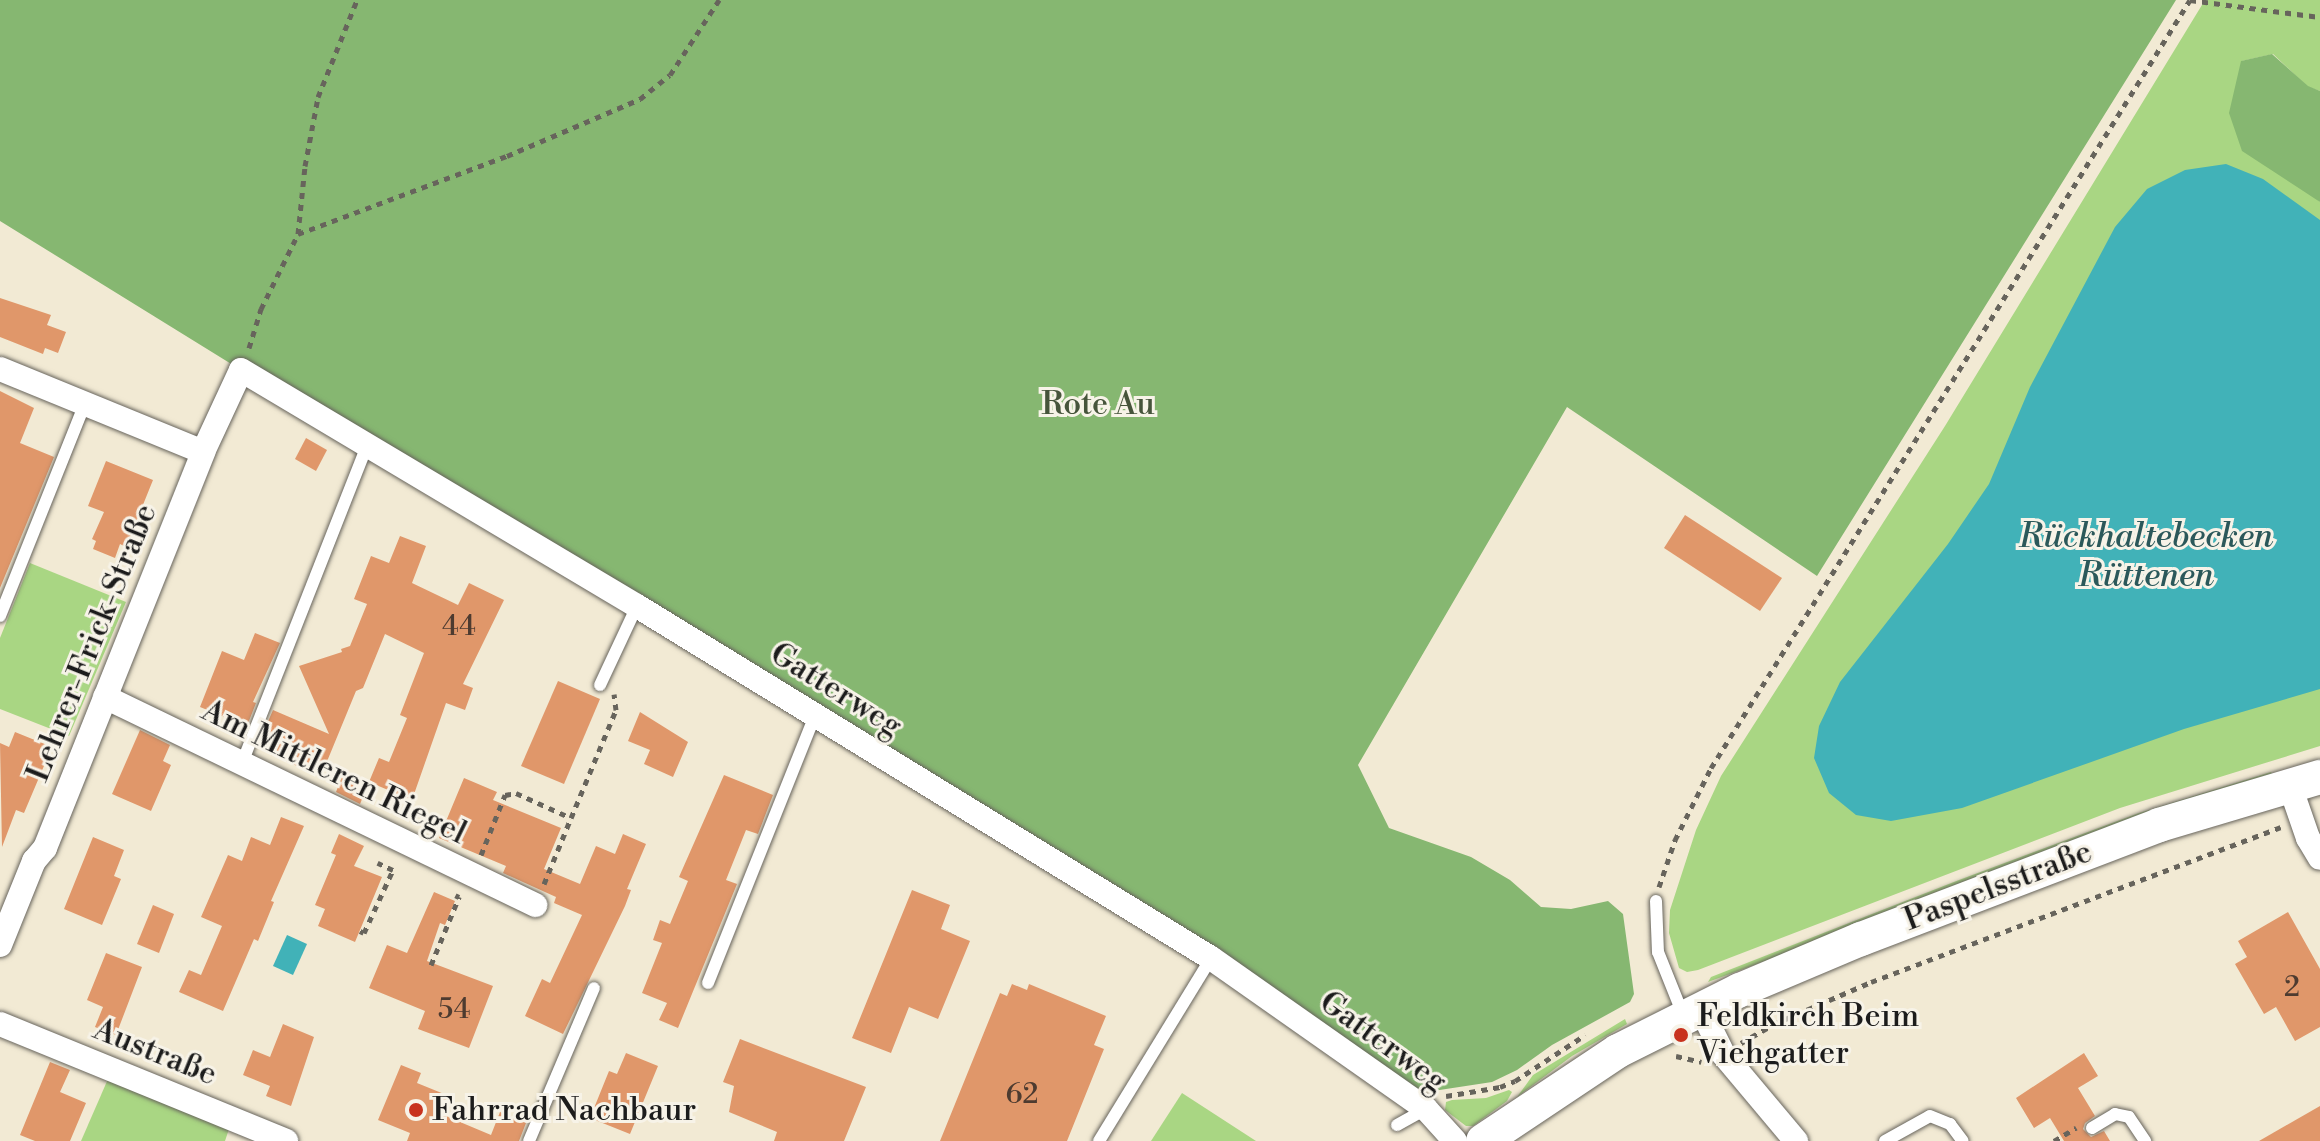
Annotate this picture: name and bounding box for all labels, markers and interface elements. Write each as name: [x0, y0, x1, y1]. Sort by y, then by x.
park label: Rote Au: [1041, 385, 1155, 423]
street label: Lehrer-Frick-Straße: [19, 499, 165, 787]
water label: Rückhaltebecken Rüttenen: [2019, 517, 2273, 596]
house number: 44: [442, 610, 476, 644]
street label: Gatterweg: [763, 635, 909, 745]
street label: Am Mittleren Riegel: [195, 691, 473, 853]
street label: Paspelsstraße: [1899, 833, 2097, 939]
house number: 2: [2284, 971, 2300, 1005]
street label: Gatterweg: [1312, 983, 1454, 1101]
house number: 54: [438, 993, 470, 1027]
place label: Feldkirch Beim Viehgatter: [1697, 998, 1919, 1073]
street label: Austraße: [88, 1010, 222, 1094]
marker: Feldkirch Beim Viehgatter: [1672, 1026, 1690, 1044]
house number: 62: [1006, 1078, 1038, 1112]
place label: Fahrrad Nachbaur: [432, 1091, 696, 1129]
marker: Fahrrad Nachbaur: [407, 1101, 425, 1119]

